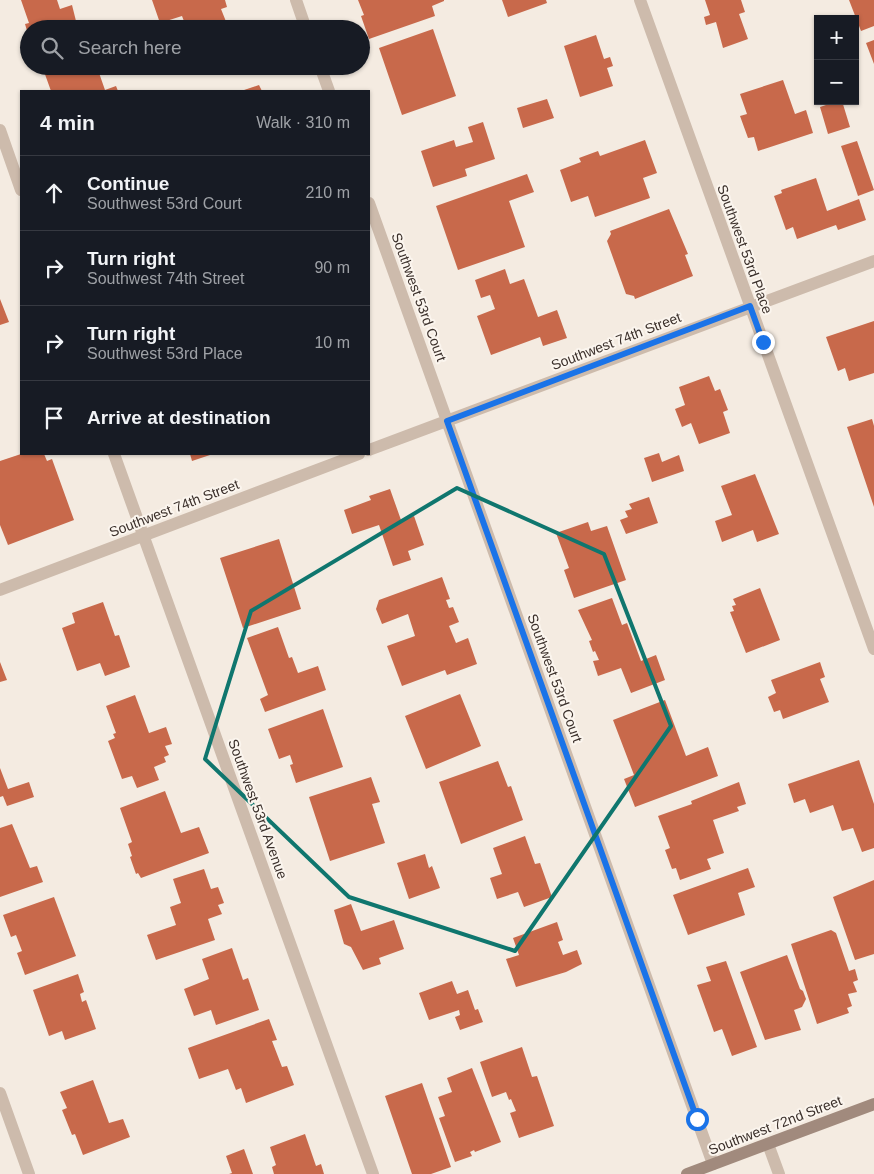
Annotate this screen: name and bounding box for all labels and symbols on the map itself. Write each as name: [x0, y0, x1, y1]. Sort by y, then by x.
street label: Southwest 53rd Place: [714, 182, 776, 316]
street label: Southwest 53rd Court: [388, 231, 450, 363]
street label: Southwest 74th Street: [549, 309, 683, 373]
route end: [752, 331, 775, 354]
street label: Southwest 74th Street: [107, 476, 241, 540]
street label: Southwest 53rd Court: [524, 612, 586, 744]
street label: Southwest 53rd Avenue: [225, 737, 291, 881]
street label: Southwest 72nd Street: [706, 1092, 844, 1158]
route start: [686, 1108, 709, 1131]

